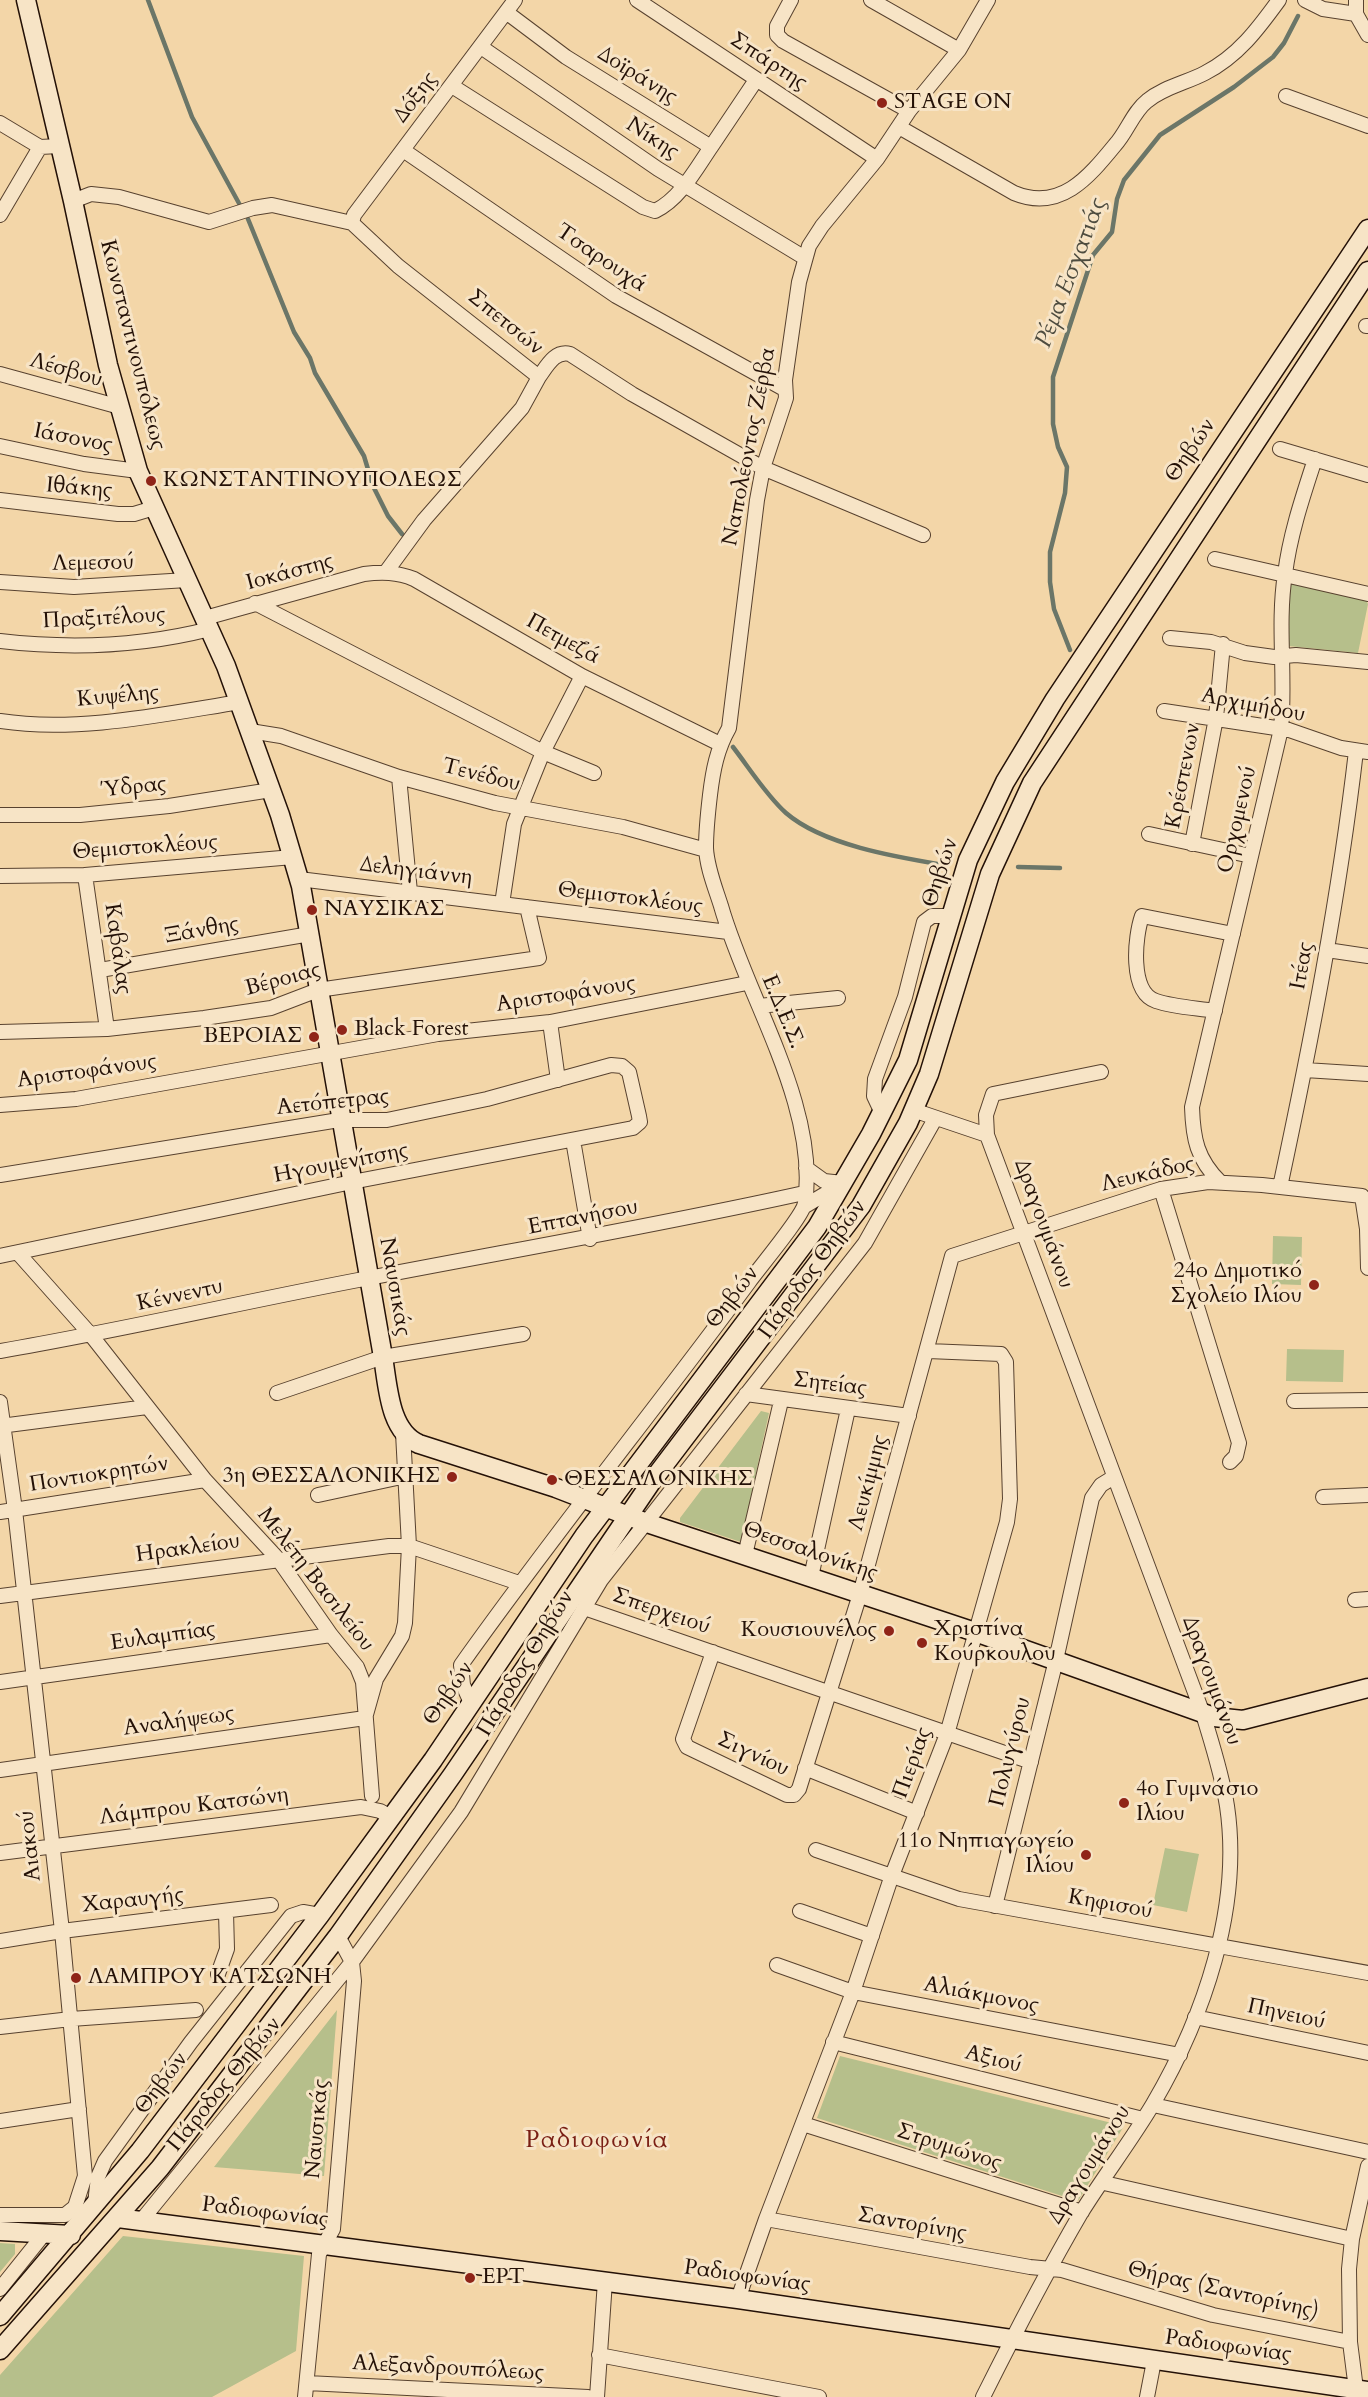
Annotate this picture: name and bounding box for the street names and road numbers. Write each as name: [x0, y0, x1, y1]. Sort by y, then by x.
street label: Σπάρτης: [724, 27, 812, 97]
street label: Δοϊράνης: [592, 41, 682, 111]
street label: Δόξης: [388, 67, 444, 129]
street label: Νίκης: [621, 112, 683, 166]
street label: Τσαρουχά: [550, 219, 652, 299]
street label: Κωνσταντινουπόλεως: [93, 237, 171, 453]
street label: Σπετσών: [462, 285, 548, 361]
street label: Ναπολέοντος Ζέρβα: [718, 346, 782, 548]
street label: Λέσβου: [27, 348, 105, 394]
street label: Θηβών: [1160, 414, 1222, 488]
street label: Ιάσονος: [31, 418, 115, 460]
street label: Ιθάκης: [45, 473, 113, 505]
street label: Ιοκάστης: [243, 549, 337, 597]
street label: Λεμεσού: [52, 550, 134, 578]
street label: Πραξιτέλους: [42, 603, 166, 635]
street label: Πετμεζά: [521, 609, 605, 671]
street label: Κυψέλης: [76, 680, 160, 714]
street label: Αρχιμήδου: [1199, 683, 1307, 729]
street label: Κρέστενων: [1161, 721, 1207, 831]
street label: Τενέδου: [439, 754, 523, 798]
street label: Ορχομενού: [1213, 764, 1263, 876]
street label: Ύδρας: [100, 771, 168, 805]
street label: Θεμιστοκλέους: [71, 830, 219, 866]
street label: Θηβών: [917, 835, 965, 911]
street label: Δεληγιάννη: [358, 852, 474, 892]
street label: Θεμιστοκλέους: [556, 877, 704, 921]
street label: Καβάλας: [98, 902, 136, 996]
street label: Ξάνθης: [163, 912, 241, 950]
street label: Ιτέας: [1286, 940, 1320, 992]
street label: Βέροιας: [242, 957, 324, 1003]
street label: Αριστοφάνους: [494, 971, 638, 1019]
street label: Ε.Δ.Ε.Σ.: [755, 971, 809, 1053]
street label: Αριστοφάνους: [16, 1049, 158, 1095]
street label: Αετόπετρας: [275, 1084, 391, 1122]
street label: Ηγουμενίτσης: [272, 1138, 410, 1190]
street label: Λευκάδος: [1099, 1151, 1197, 1199]
street label: Δραγουμάνου: [1007, 1156, 1079, 1292]
street label: Επτανήσου: [526, 1194, 640, 1242]
street label: Πάροδος Θηβών: [754, 1195, 872, 1345]
street label: Ναυσικάς: [372, 1236, 416, 1338]
street label: Θηβών: [701, 1262, 765, 1334]
street label: Κέννεντυ: [135, 1274, 225, 1318]
street label: Σητείας: [792, 1367, 868, 1403]
street label: Λευκίμμης: [844, 1432, 894, 1534]
street label: Ποντιοκρητών: [28, 1451, 170, 1499]
street label: Μελέτη Βασιλείου: [251, 1503, 379, 1657]
street label: Θεσσαλονίκης: [739, 1517, 881, 1587]
street label: Ηρακλείου: [134, 1529, 242, 1569]
street label: Σπερχειού: [609, 1583, 713, 1641]
street label: Πάροδος Θηβών: [472, 1586, 580, 1742]
street label: Δραγουμάνου: [1175, 1613, 1247, 1749]
street label: Ευλαμπίας: [109, 1617, 217, 1657]
street label: Θηβών: [418, 1657, 480, 1731]
street label: Πολυγύρου: [985, 1694, 1037, 1810]
street label: Αναλήψεως: [122, 1701, 236, 1743]
street label: Πιερίας: [888, 1724, 938, 1802]
street label: Σιγνίου: [713, 1727, 793, 1783]
street label: Λάμπρου Κατσώνη: [98, 1782, 290, 1832]
street label: Αιακού: [14, 1809, 48, 1883]
street label: Χαραυγής: [81, 1883, 185, 1919]
street label: Κηφισού: [1066, 1885, 1154, 1925]
street label: Αλιάκμονος: [921, 1972, 1041, 2020]
street label: Πηνειού: [1245, 1994, 1327, 2036]
street label: Πάροδος Θηβών: [163, 2012, 287, 2158]
street label: Αξιού: [962, 2040, 1024, 2080]
street label: Θηβών: [130, 2048, 194, 2120]
street label: Ναυσικάς: [301, 2078, 335, 2180]
street label: Δραγουμάνου: [1043, 2101, 1137, 2229]
street label: Στρυμώνος: [893, 2119, 1005, 2177]
street label: Ραδιοφωνίας: [200, 2192, 330, 2234]
street label: Σαντορίνης: [856, 2202, 968, 2248]
street label: Ραδιοφωνίας: [682, 2255, 812, 2299]
street label: Θήρας (Σαντορίνης): [1125, 2256, 1321, 2326]
street label: Ραδιοφωνίας: [1163, 2325, 1293, 2369]
street label: Αλεξανδρουπόλεως: [351, 2351, 545, 2387]

